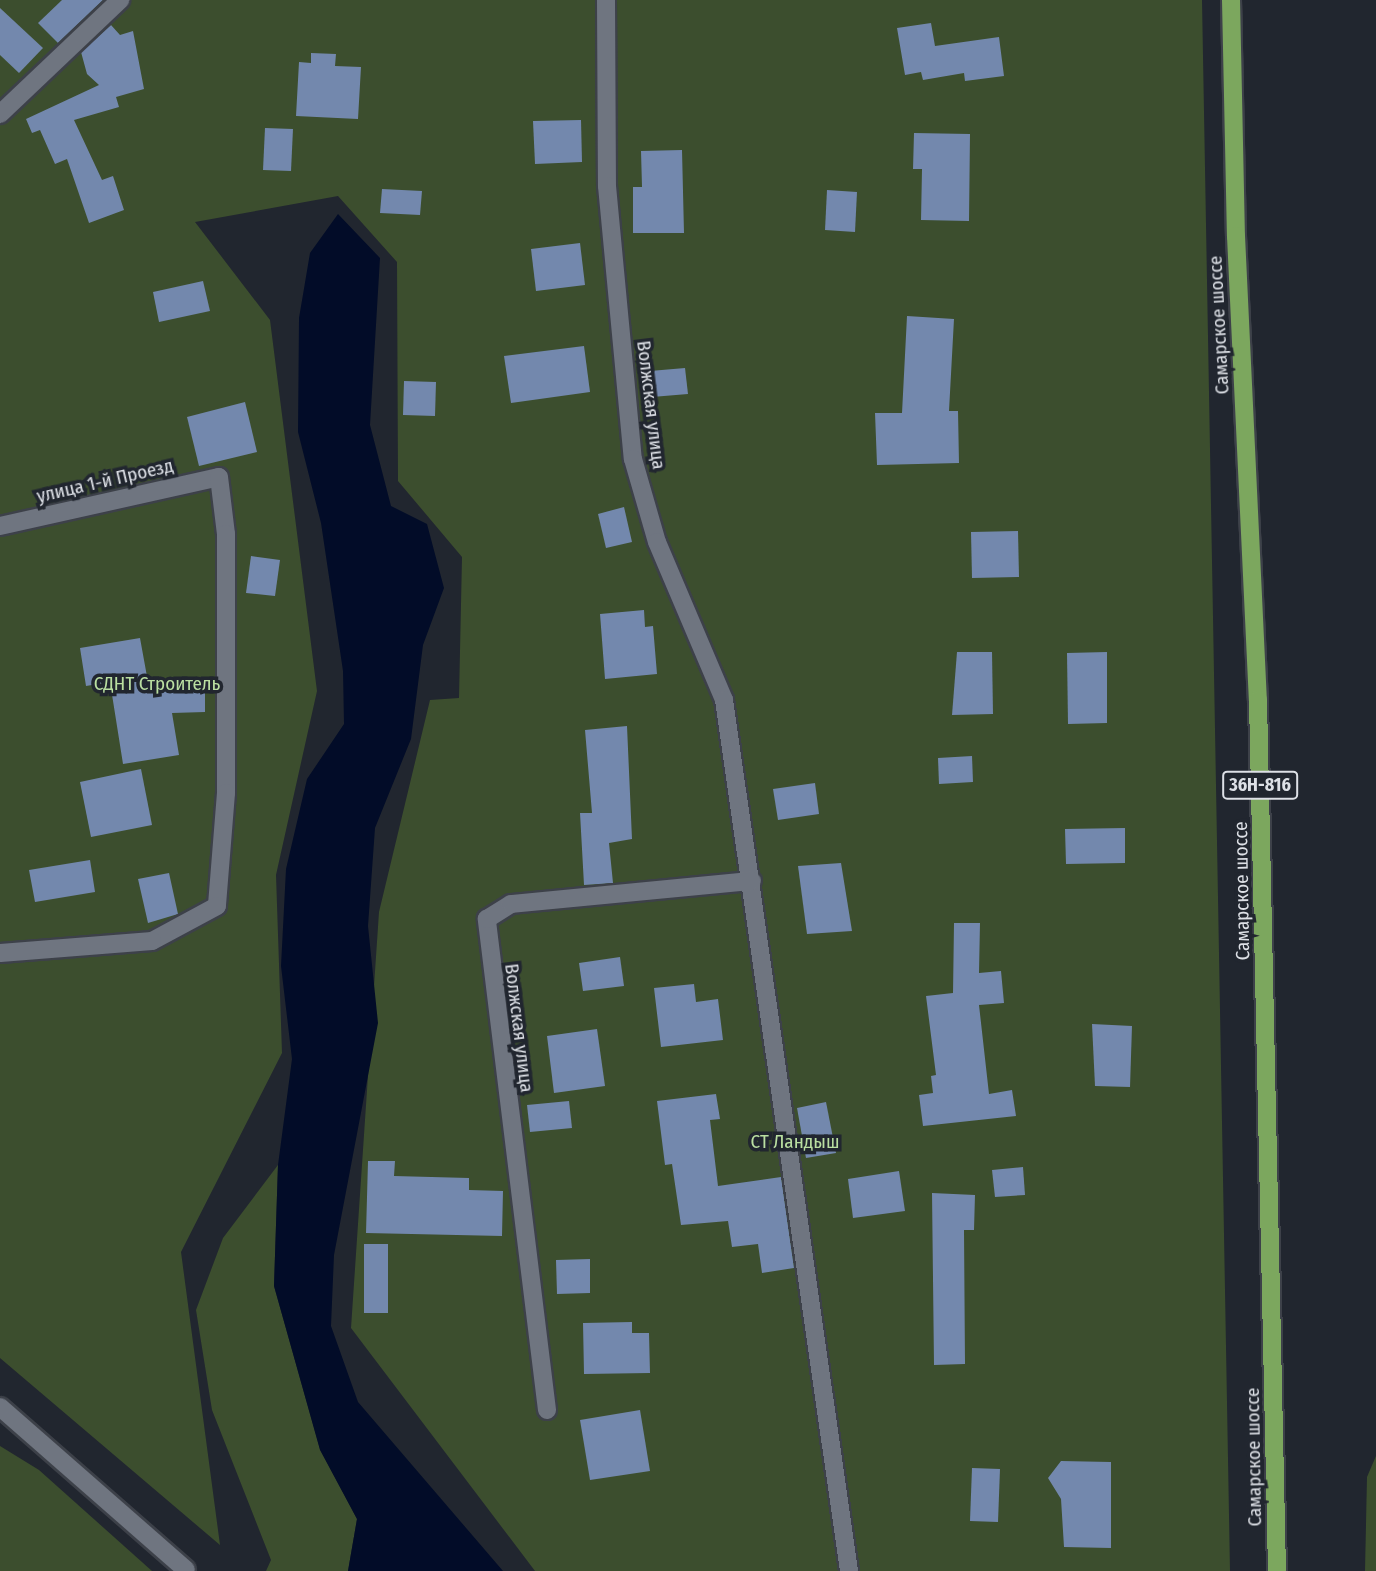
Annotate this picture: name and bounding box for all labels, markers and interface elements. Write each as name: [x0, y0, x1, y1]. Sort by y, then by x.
street label: Самарское шоссе: [1204, 255, 1234, 395]
street label: Волжская улица: [632, 339, 670, 471]
street label: улица 1-й Проезд: [34, 454, 176, 508]
park label: СДНТ Строитель: [94, 673, 220, 695]
road number: 36Н-816: [1222, 770, 1298, 800]
street label: Самарское шоссе: [1229, 821, 1255, 961]
street label: Волжская улица: [500, 962, 538, 1094]
park label: СТ Ландыш: [750, 1131, 840, 1153]
street label: Самарское шоссе: [1241, 1387, 1267, 1527]

